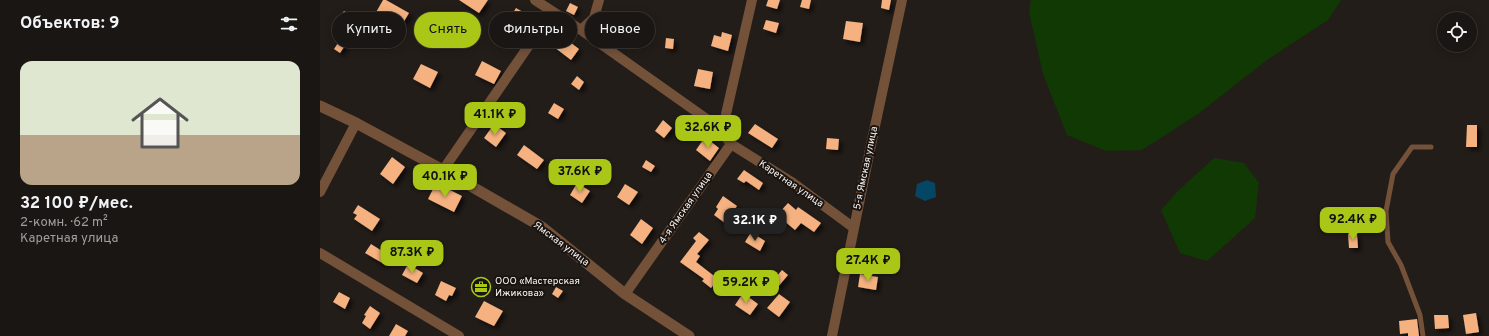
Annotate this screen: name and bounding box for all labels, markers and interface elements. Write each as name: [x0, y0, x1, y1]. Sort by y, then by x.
chip: Купить: [332, 12, 406, 48]
chip: Снять: [414, 12, 481, 48]
chip: Фильтры: [489, 12, 577, 48]
chip: Новое: [585, 12, 655, 48]
map controls: [1437, 12, 1477, 52]
button: locate: [1437, 12, 1477, 52]
text: Объектов: 9: [20, 13, 120, 35]
icon: filters: [278, 13, 300, 35]
icon: home: [124, 87, 196, 159]
pin: 41.1K ₽: [458, 102, 532, 136]
text: 41.1K ₽: [474, 107, 516, 123]
pin: 32.6K ₽: [671, 115, 745, 149]
text: 32.6K ₽: [684, 120, 732, 136]
street label: 5-я Ямская улица: [851, 125, 881, 211]
street label: Каретная улица: [756, 157, 826, 211]
pin: 37.6K ₽: [543, 159, 617, 193]
pin: 40.1K ₽: [408, 164, 482, 198]
text: 37.6K ₽: [557, 164, 603, 180]
text: 40.1K ₽: [422, 169, 468, 185]
street label: 4-я Ямская улица: [656, 170, 716, 246]
text: 32 100 ₽/мес.: [20, 193, 133, 215]
pin: 92.4K ₽: [1316, 207, 1390, 241]
pin: 32.1K ₽: [718, 208, 792, 242]
text: 92.4K ₽: [1329, 212, 1377, 228]
text: 32.1K ₽: [733, 213, 777, 229]
text: 2-комн. · 62 m²: [20, 215, 108, 231]
street label: Ямская улица: [530, 219, 592, 269]
text: Каретная улица: [20, 231, 118, 247]
pin: 87.3K ₽: [375, 240, 449, 274]
text: 87.3K ₽: [389, 245, 435, 261]
pin: 27.4K ₽: [831, 248, 905, 282]
text: 27.4K ₽: [845, 253, 891, 269]
pin: 59.2K ₽: [709, 270, 783, 304]
place label: ООО «Мастерская Ижикова»: [495, 275, 580, 300]
text: 59.2K ₽: [722, 275, 770, 291]
office icon: ООО «Мастерская Ижикова»: [470, 276, 492, 298]

